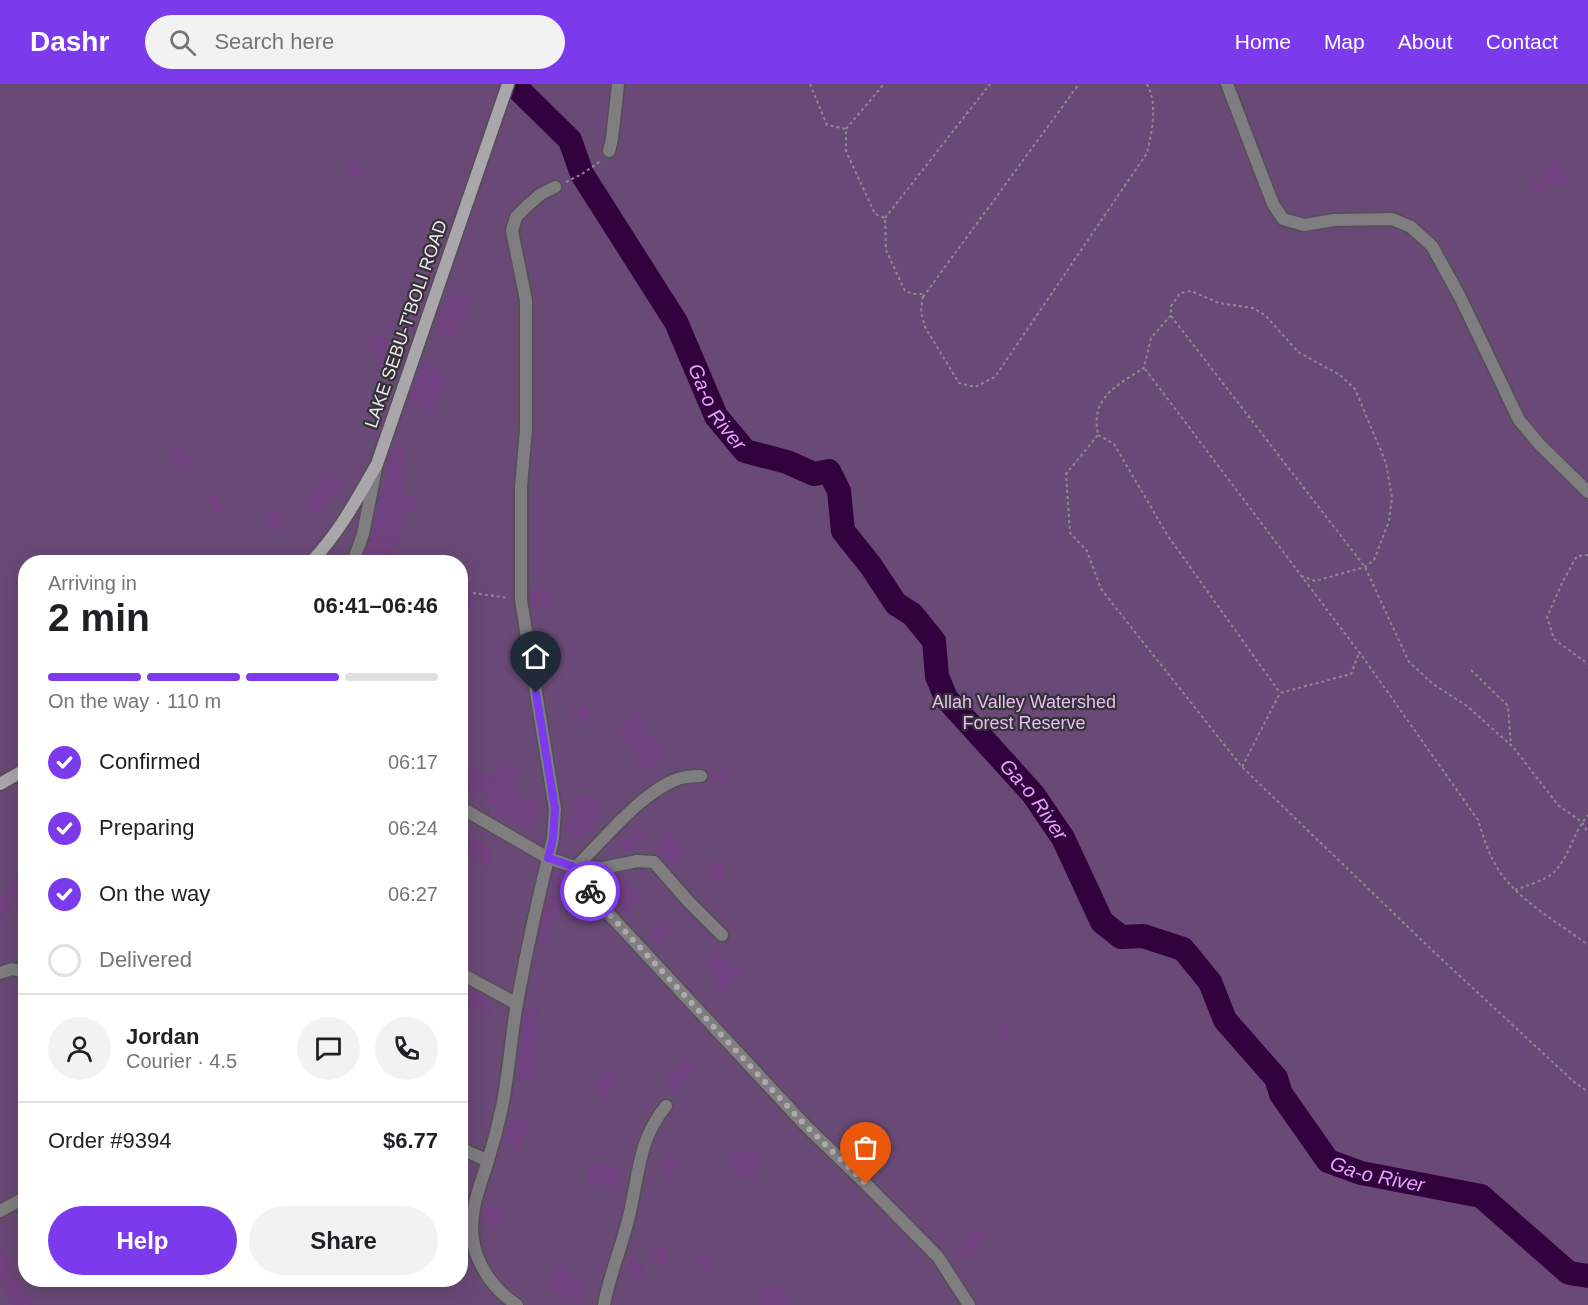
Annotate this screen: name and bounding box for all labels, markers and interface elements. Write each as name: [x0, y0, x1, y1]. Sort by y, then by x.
search box: [145, 15, 565, 69]
text: Dashr: [30, 26, 109, 57]
icon: search: [166, 26, 199, 59]
text: Search here: [214, 29, 334, 54]
text: Home: [1235, 30, 1291, 53]
text: Map: [1324, 30, 1365, 53]
text: About: [1398, 30, 1453, 53]
text: Contact: [1486, 30, 1558, 53]
street label: LAKE SEBU-T'BOLI ROAD: [361, 217, 451, 431]
water label: Ga-o River: [684, 360, 751, 456]
text: Arriving in: [48, 572, 137, 594]
text: 06:41–06:46: [313, 593, 438, 618]
text: 2 min: [48, 596, 150, 639]
pin: [510, 631, 561, 693]
icon: home: [519, 640, 552, 673]
text: On the way · 110 m: [48, 690, 221, 712]
park label: Allah Valley Watershed Forest Reserve: [932, 692, 1116, 733]
icon: check: [48, 746, 81, 779]
text: Confirmed: [99, 749, 200, 774]
text: 06:17: [388, 751, 438, 773]
water label: Ga-o River: [996, 754, 1073, 845]
icon: check: [48, 812, 81, 845]
text: Preparing: [99, 815, 194, 840]
text: 06:24: [388, 817, 438, 839]
courier: [560, 861, 620, 921]
icon: bike: [574, 875, 607, 908]
icon: check: [48, 878, 81, 911]
text: On the way: [99, 881, 210, 906]
text: 06:27: [388, 883, 438, 905]
text: Delivered: [99, 947, 192, 972]
button: person: [48, 1017, 111, 1080]
button: chat: [297, 1017, 360, 1080]
button: phone: [375, 1017, 438, 1080]
text: Jordan: [126, 1024, 199, 1049]
text: Courier · 4.5: [126, 1050, 237, 1072]
pin: [840, 1122, 891, 1184]
text: Order #9394: [48, 1128, 172, 1153]
text: $6.77: [383, 1128, 438, 1153]
icon: bag: [849, 1131, 882, 1164]
water label: Ga-o River: [1327, 1152, 1428, 1196]
button: Help: [48, 1206, 237, 1275]
button: Share: [249, 1206, 438, 1275]

